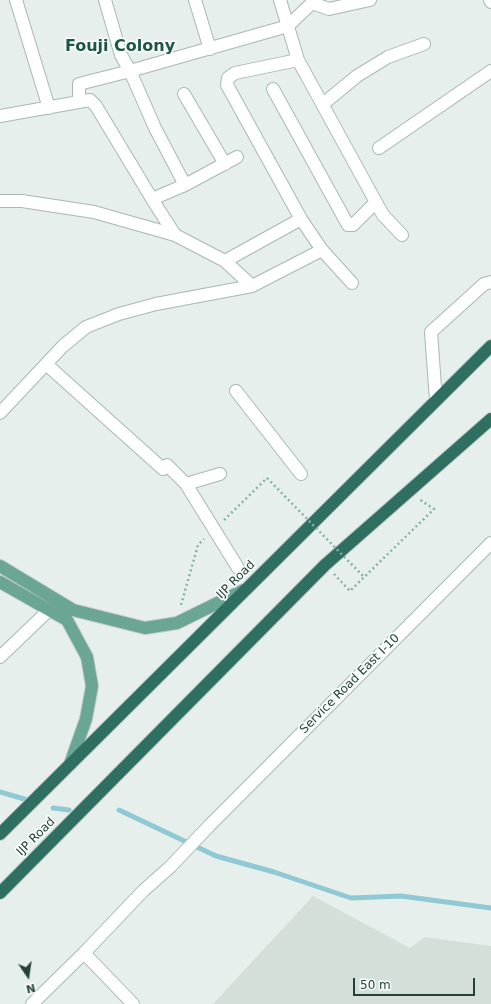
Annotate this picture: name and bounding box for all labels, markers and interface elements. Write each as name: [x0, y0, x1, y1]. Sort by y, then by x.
district label: Fouji Colony: [65, 37, 175, 57]
street label: IJP Road: [214, 558, 258, 602]
street label: Service Road East I-10: [297, 631, 403, 737]
street label: IJP Road: [14, 815, 58, 859]
north arrow: [8, 956, 48, 996]
scale bar: [355, 970, 477, 996]
text: 50 m: [360, 978, 391, 992]
text: N: [25, 981, 37, 996]

